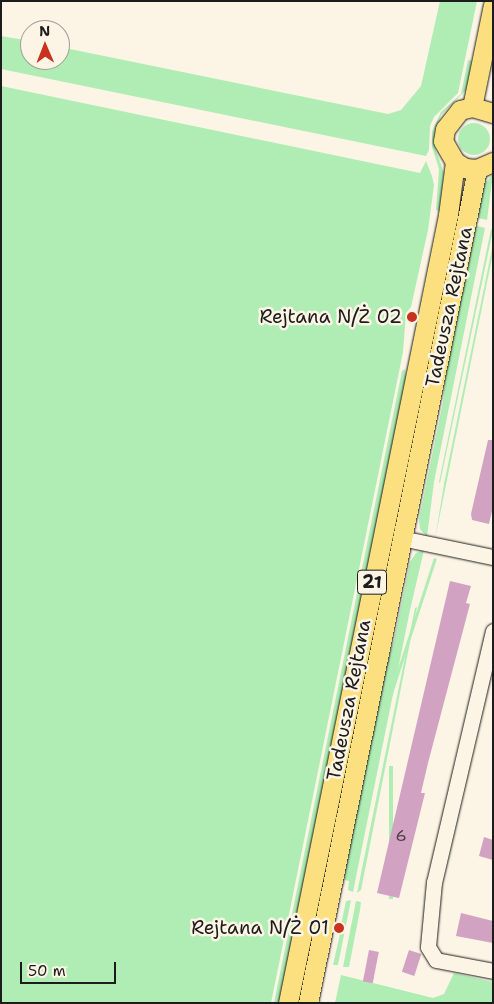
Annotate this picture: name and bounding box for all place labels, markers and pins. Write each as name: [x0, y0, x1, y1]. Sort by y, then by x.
place label: Rejtana N/Ż 02: [259, 306, 402, 328]
marker: Rejtana N/Ż 02: [406, 311, 418, 323]
place label: Rejtana N/Ż 01: [191, 917, 329, 939]
marker: Rejtana N/Ż 01: [333, 922, 345, 934]

